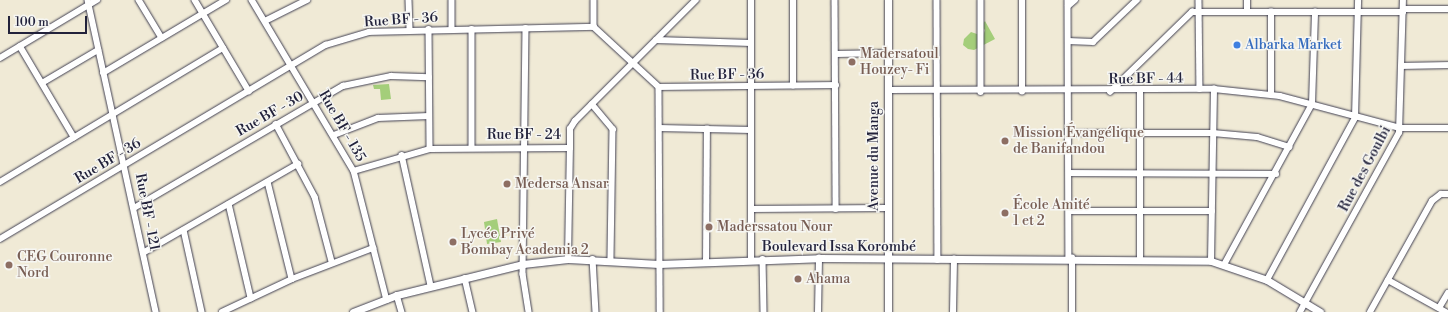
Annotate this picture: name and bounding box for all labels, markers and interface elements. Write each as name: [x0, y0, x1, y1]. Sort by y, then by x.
scale bar: [10, 8, 89, 34]
street label: Rue BF - 36: [363, 9, 439, 31]
text: 100 m: [15, 15, 49, 30]
place label: Albarka Market: [1245, 37, 1342, 53]
marker: Albarka Market: [1232, 40, 1242, 50]
place label: Madersatoul Houzey- Fi: [860, 46, 939, 78]
marker: Madersatoul Houzey- Fi: [847, 57, 857, 67]
street label: Rue BF - 36: [690, 66, 764, 84]
street label: Rue BF - 44: [1108, 70, 1184, 88]
street label: Rue BF - 135: [315, 87, 369, 165]
street label: Rue BF - 30: [233, 88, 307, 140]
street label: Avenue du Manga: [866, 101, 882, 211]
street label: Rue des Goulbi: [1335, 123, 1395, 215]
place label: Mission Évangélique de Banifandou: [1013, 125, 1144, 158]
street label: Rue BF - 24: [487, 127, 561, 143]
street label: Rue BF - 36: [72, 135, 144, 187]
marker: Mission Évangélique de Banifandou: [1000, 136, 1010, 146]
street label: Rue BF - 121: [131, 172, 163, 252]
place label: Medersa Ansar: [515, 176, 609, 192]
marker: Medersa Ansar: [502, 179, 512, 189]
place label: École Amité 1 et 2: [1013, 197, 1090, 230]
marker: École Amité 1 et 2: [1000, 208, 1010, 218]
place label: Maderssatou Nour: [717, 219, 833, 235]
marker: Maderssatou Nour: [704, 222, 714, 232]
place label: Lycée Privé Bombay Academia 2: [461, 226, 589, 258]
marker: Lycée Privé Bombay Academia 2: [448, 237, 458, 247]
street label: Boulevard Issa Korombé: [762, 239, 916, 255]
place label: CEG Couronne Nord: [17, 249, 112, 282]
marker: CEG Couronne Nord: [4, 260, 14, 270]
place label: Ahama: [806, 271, 850, 287]
marker: Ahama: [793, 274, 803, 284]

